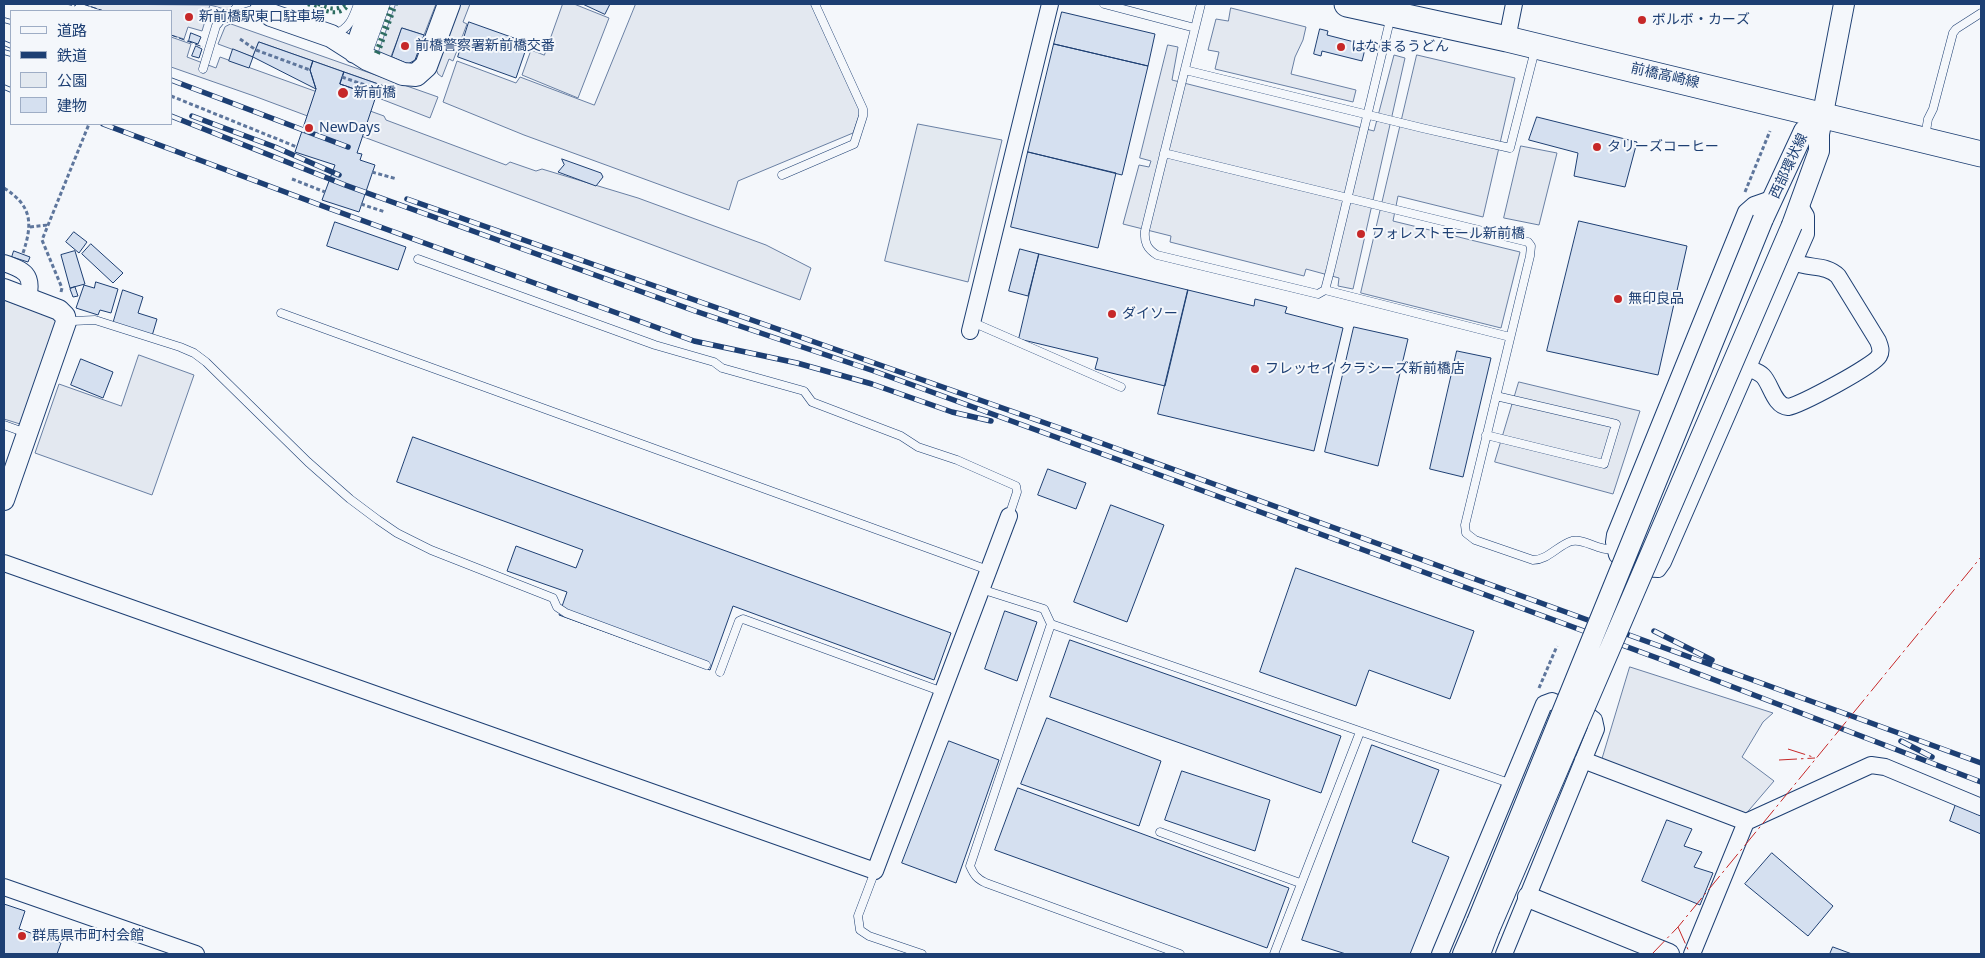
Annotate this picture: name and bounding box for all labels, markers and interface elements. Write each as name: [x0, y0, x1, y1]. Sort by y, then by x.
place label: 新前橋駅東口駐車場: [199, 9, 325, 25]
legend: [10, 10, 172, 125]
marker: 新前橋駅東口駐車場: [183, 11, 195, 23]
place label: ボルボ・カーズ: [1652, 12, 1750, 28]
marker: ボルボ・カーズ: [1636, 14, 1648, 26]
text: 道路: [57, 20, 87, 40]
place label: 前橋警察署新前橋交番: [415, 38, 555, 54]
place label: はなまるうどん: [1351, 39, 1449, 55]
marker: 前橋警察署新前橋交番: [399, 40, 411, 52]
marker: はなまるうどん: [1335, 41, 1347, 53]
text: 鉄道: [57, 45, 87, 65]
street label: 前橋高崎線: [1629, 60, 1701, 92]
text: 公園: [57, 70, 87, 90]
place label: 新前橋: [354, 85, 396, 101]
marker: 新前橋: [336, 86, 350, 100]
text: 建物: [57, 95, 87, 115]
place label: NewDays: [319, 120, 380, 136]
marker: NewDays: [303, 122, 315, 134]
street label: 西部環状線: [1767, 131, 1811, 201]
place label: タリーズコーヒー: [1607, 139, 1719, 155]
marker: タリーズコーヒー: [1591, 141, 1603, 153]
place label: フォレストモール新前橋: [1371, 226, 1525, 242]
marker: フォレストモール新前橋: [1355, 228, 1367, 240]
place label: 無印良品: [1628, 291, 1684, 307]
marker: 無印良品: [1612, 293, 1624, 305]
place label: ダイソー: [1122, 306, 1178, 322]
marker: ダイソー: [1106, 308, 1118, 320]
place label: フレッセイ クラシーズ新前橋店: [1265, 361, 1465, 377]
marker: フレッセイ クラシーズ新前橋店: [1249, 363, 1261, 375]
place label: 群馬県市町村会館: [32, 928, 144, 944]
marker: 群馬県市町村会館: [16, 930, 28, 942]

